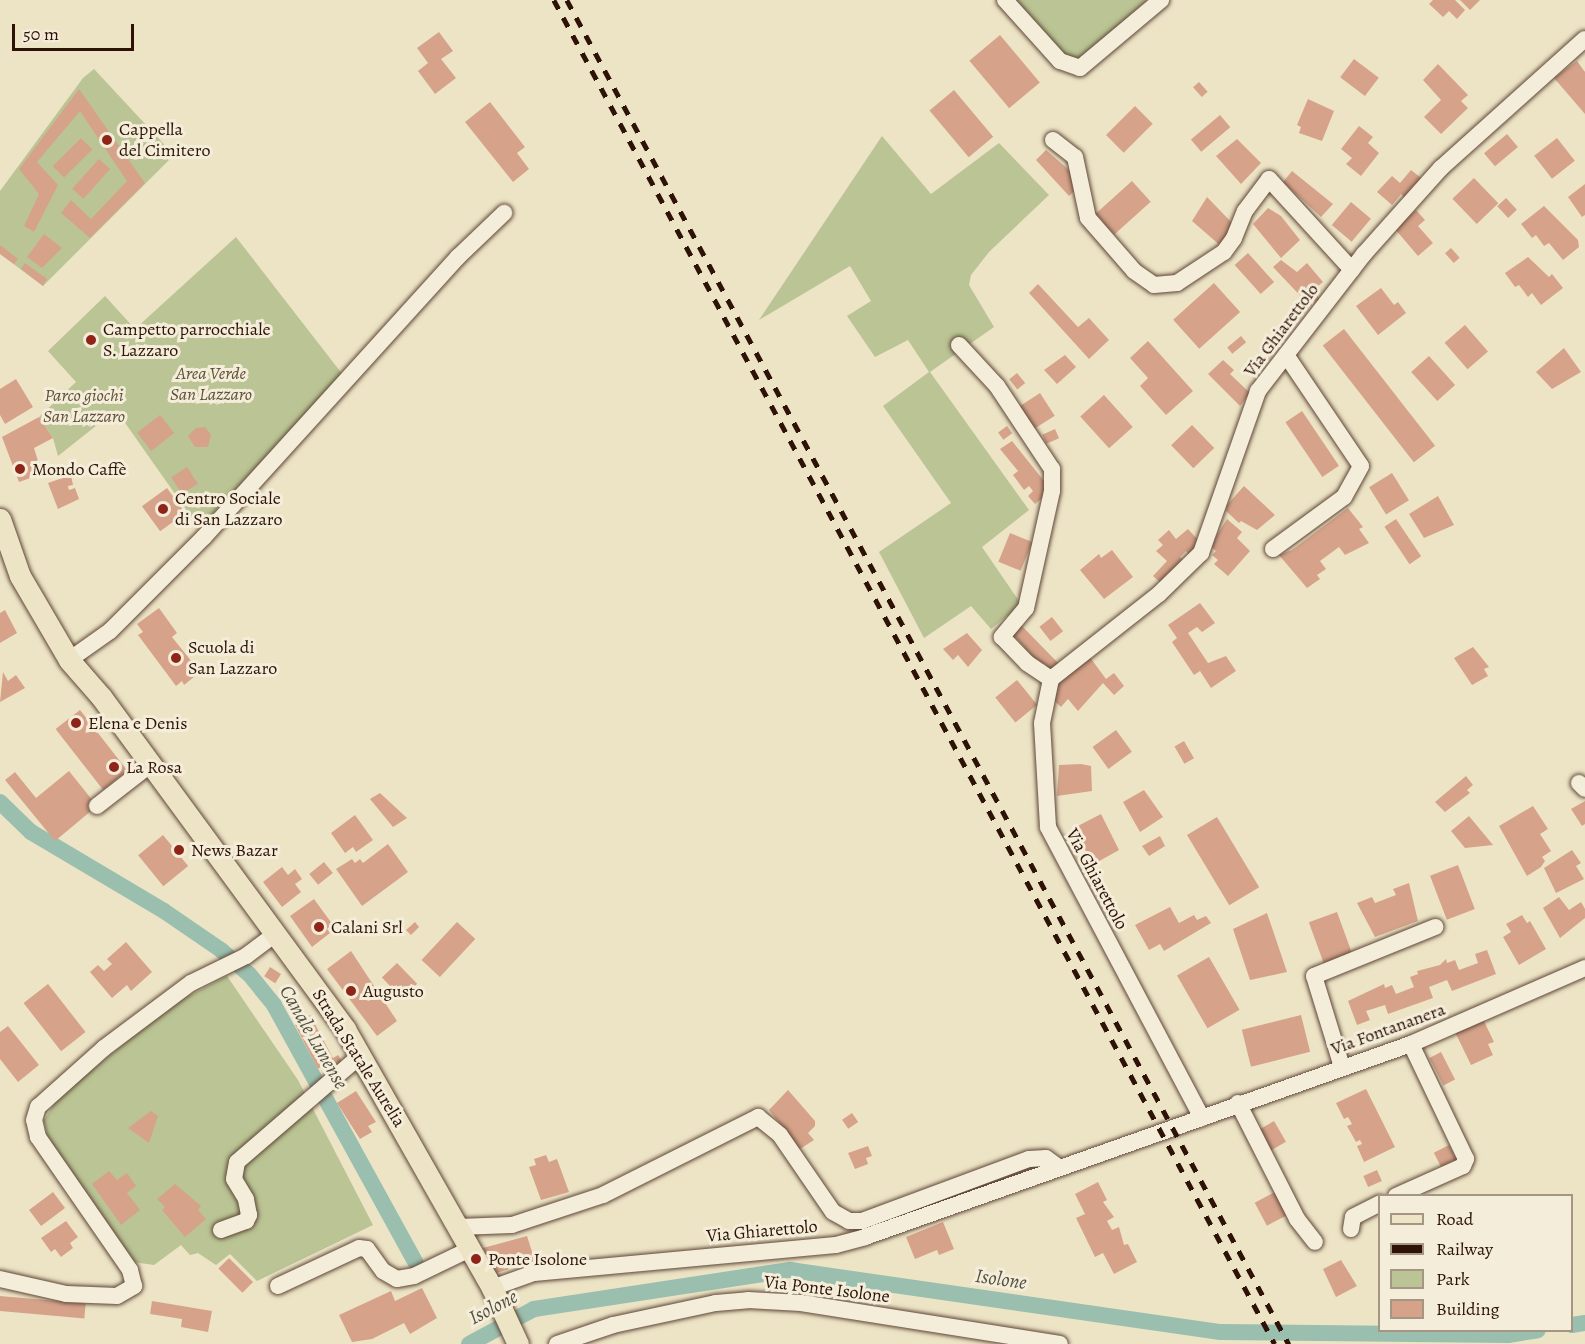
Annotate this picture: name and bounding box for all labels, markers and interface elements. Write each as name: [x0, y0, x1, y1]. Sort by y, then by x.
scale bar: [15, 12, 136, 50]
text: 50 m: [23, 22, 59, 46]
place label: Cappella del Cimitero: [119, 119, 210, 162]
marker: Cappella del Cimitero: [100, 133, 114, 147]
street label: Via Ghiarettolo: [1239, 279, 1323, 381]
place label: Campetto parrocchiale S. Lazzaro: [103, 319, 271, 362]
marker: Campetto parrocchiale S. Lazzaro: [84, 333, 98, 347]
park label: Area Verde San Lazzaro: [170, 363, 252, 406]
park label: Parco giochi San Lazzaro: [43, 385, 125, 428]
place label: Mondo Caffè: [32, 458, 127, 480]
marker: Mondo Caffè: [13, 462, 27, 476]
place label: Centro Sociale di San Lazzaro: [175, 488, 282, 530]
marker: Centro Sociale di San Lazzaro: [156, 502, 170, 516]
place label: Scuola di San Lazzaro: [188, 637, 277, 680]
marker: Scuola di San Lazzaro: [169, 651, 183, 665]
place label: Elena e Denis: [88, 712, 187, 734]
marker: Elena e Denis: [69, 716, 83, 730]
place label: La Rosa: [126, 756, 182, 778]
marker: La Rosa: [107, 760, 121, 774]
street label: Via Ghiarettolo: [1061, 825, 1133, 933]
place label: News Bazar: [191, 839, 278, 861]
marker: News Bazar: [172, 843, 186, 857]
place label: Calani Srl: [331, 916, 403, 938]
marker: Calani Srl: [312, 920, 326, 934]
place label: Augusto: [363, 980, 424, 1002]
water label: Canale Lunense: [275, 981, 353, 1093]
marker: Augusto: [344, 984, 358, 998]
street label: Strada Statale Aurelia: [308, 985, 410, 1131]
street label: Via Fontananera: [1328, 998, 1448, 1060]
legend: [1378, 1194, 1573, 1332]
text: Road: [1436, 1207, 1473, 1231]
street label: Via Ghiarettolo: [706, 1215, 818, 1247]
text: Railway: [1436, 1237, 1493, 1261]
place label: Ponte Isolone: [488, 1248, 587, 1270]
marker: Ponte Isolone: [469, 1252, 483, 1266]
water label: Isolone: [974, 1264, 1028, 1294]
text: Park: [1436, 1267, 1470, 1291]
street label: Via Ponte Isolone: [763, 1271, 891, 1307]
water label: Isolone: [465, 1284, 521, 1330]
text: Building: [1436, 1297, 1500, 1321]

